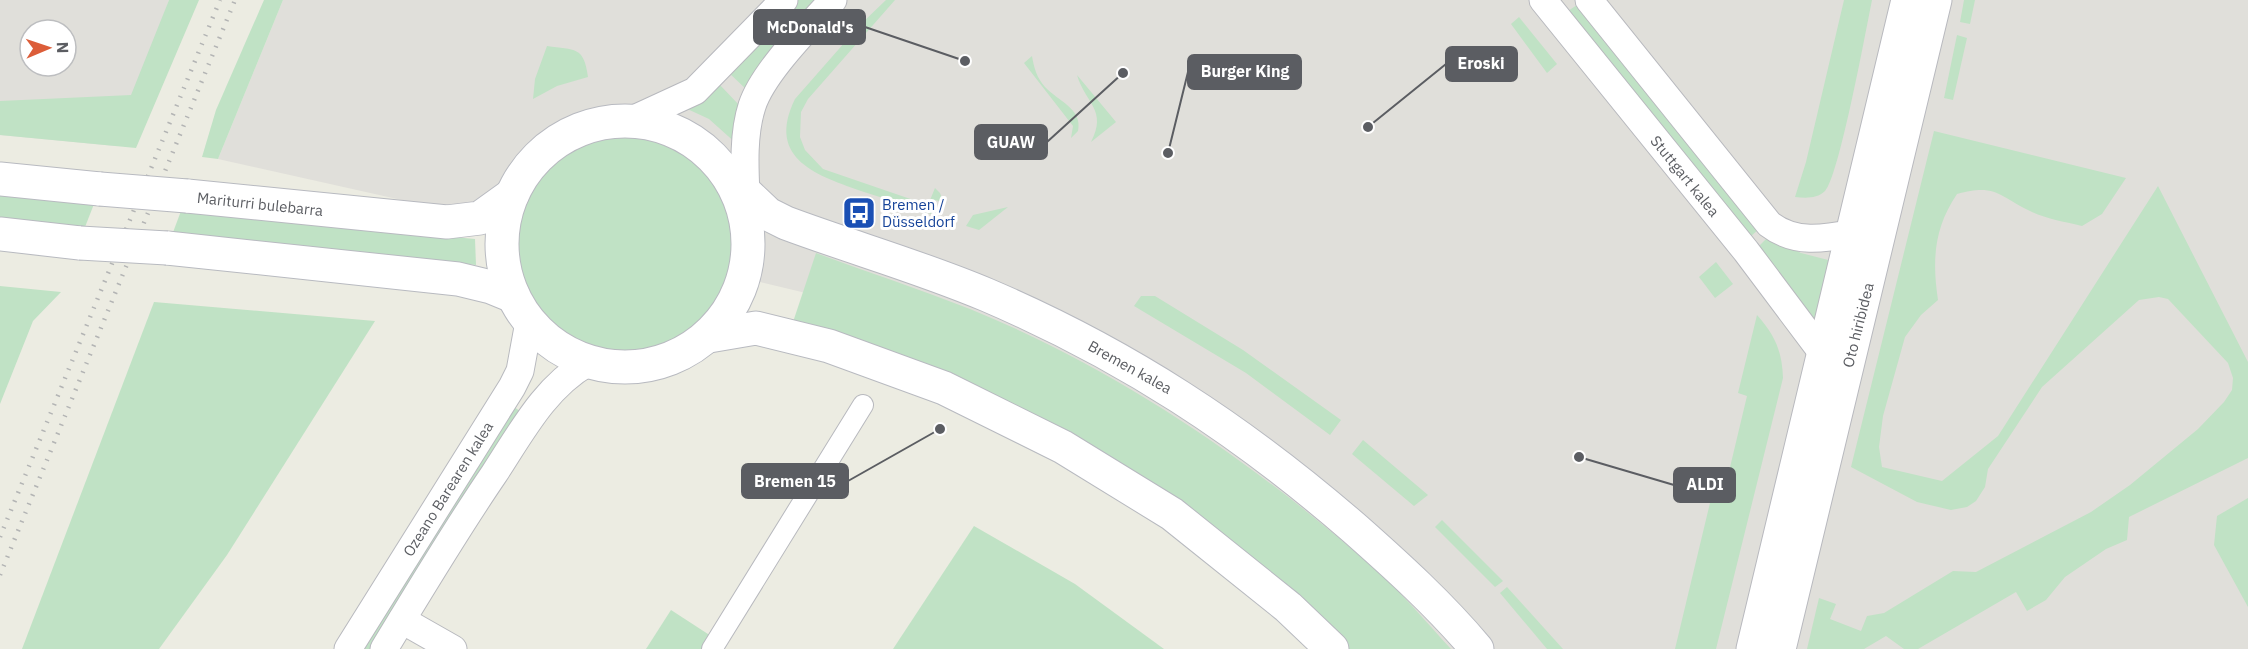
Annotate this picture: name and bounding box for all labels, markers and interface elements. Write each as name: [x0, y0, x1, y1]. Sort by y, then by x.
callout: McDonald's: [754, 10, 865, 44]
text: McDonald's: [766, 17, 854, 37]
north arrow: [18, 18, 78, 78]
text: N: [53, 41, 73, 54]
callout: Eroski: [1446, 47, 1517, 81]
text: Eroski: [1458, 53, 1505, 73]
callout: Burger King: [1188, 55, 1301, 89]
text: Burger King: [1201, 61, 1289, 81]
callout: GUAW: [975, 125, 1047, 159]
street label: Stuttgart kalea: [1646, 131, 1724, 221]
text: GUAW: [987, 132, 1036, 152]
street label: Mariturri bulebarra: [196, 188, 324, 220]
bus stop icon: Bremen / Düsseldorf: [841, 195, 877, 231]
place label: Bremen / Düsseldorf: [882, 195, 955, 231]
street label: Oto hiribidea: [1838, 281, 1878, 369]
street label: Bremen kalea: [1085, 336, 1175, 398]
street label: Ozeano Barearen kalea: [399, 418, 497, 560]
callout: Bremen 15: [742, 464, 848, 498]
callout: ALDI: [1674, 468, 1735, 502]
text: Bremen 15: [754, 471, 836, 491]
text: ALDI: [1686, 474, 1724, 494]

